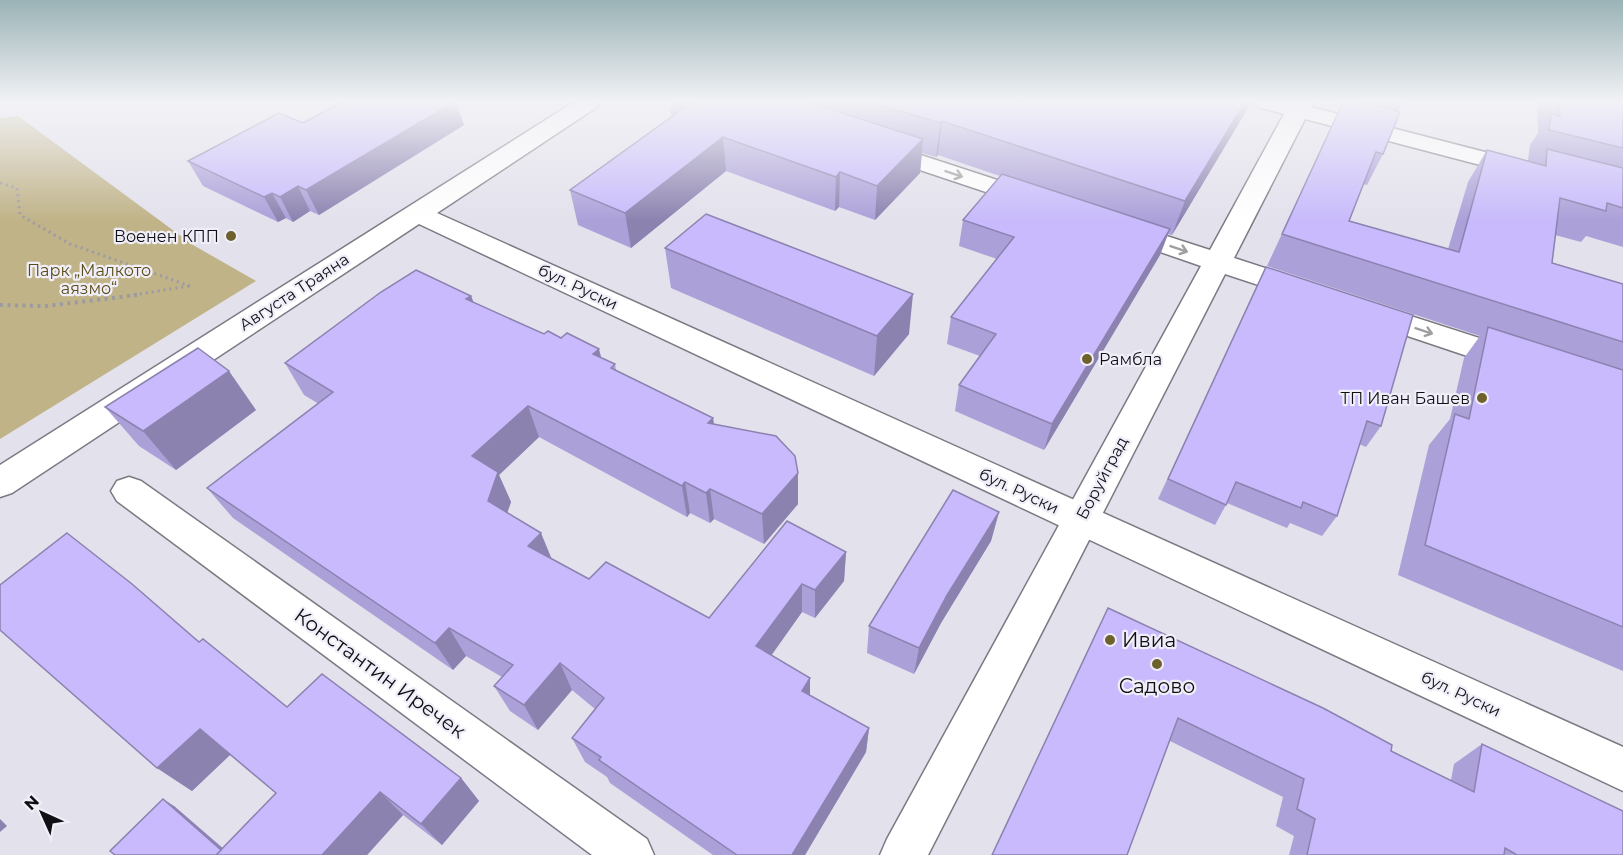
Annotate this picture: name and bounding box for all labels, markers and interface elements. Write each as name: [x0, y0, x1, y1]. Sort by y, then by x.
one-way arrow: [944, 169, 963, 180]
place label: Военен КПП: [114, 227, 219, 246]
marker: Военен КПП: [224, 229, 238, 243]
one-way arrow: [1169, 244, 1188, 255]
street label: Августа Траяна: [236, 249, 352, 335]
street label: бул. Руски: [535, 260, 621, 314]
park label: Парк „Малкото аязмо“: [27, 261, 151, 298]
one-way arrow: [1414, 326, 1433, 337]
place label: Рамбла: [1099, 350, 1162, 369]
marker: Рамбла: [1080, 352, 1094, 366]
place label: ТП Иван Башев: [1341, 389, 1470, 408]
marker: ТП Иван Башев: [1475, 391, 1489, 405]
street label: Боруйград: [1072, 433, 1132, 523]
street label: бул. Руски: [976, 464, 1062, 518]
street label: Константин Иречек: [290, 603, 471, 743]
place label: Ивиа: [1122, 628, 1176, 652]
marker: Ивиа: [1103, 633, 1117, 647]
marker: Садово: [1150, 657, 1164, 671]
street label: бул. Руски: [1418, 667, 1504, 721]
place label: Садово: [1119, 674, 1195, 698]
north arrow: [12, 783, 72, 843]
text: N: [20, 791, 43, 814]

